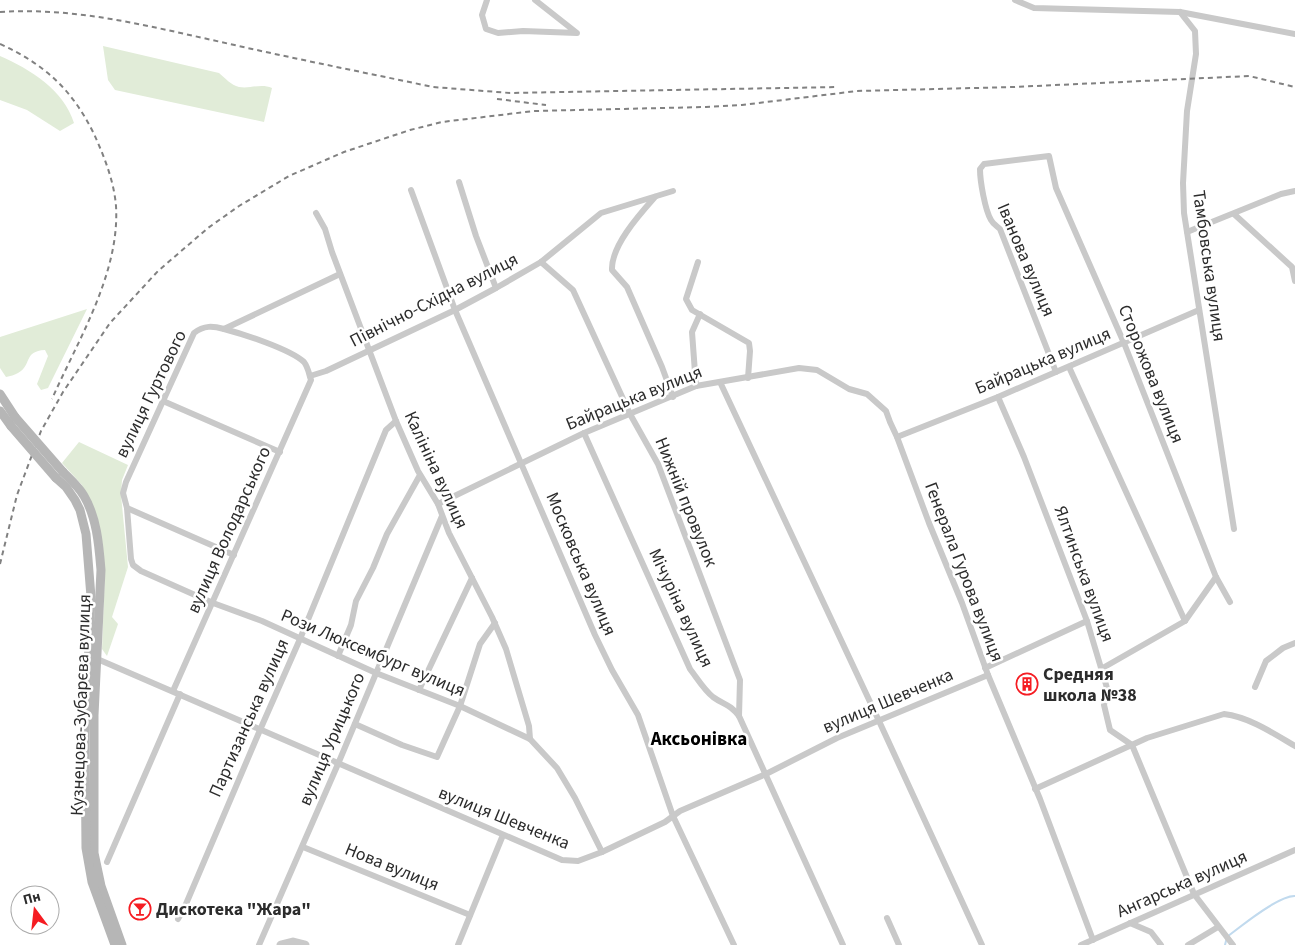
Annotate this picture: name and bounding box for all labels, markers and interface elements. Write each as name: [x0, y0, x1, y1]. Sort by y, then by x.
street label: Тамбовська вулиця: [1186, 189, 1232, 343]
street label: Іванова вулиця: [991, 199, 1061, 321]
street label: Північно-Східна вулиця: [345, 247, 523, 353]
street label: Сторожова вулиця: [1112, 301, 1190, 447]
street label: Байрацька вулиця: [971, 321, 1115, 401]
street label: вулиця Гуртового: [109, 326, 193, 462]
street label: Байрацька вулиця: [562, 359, 706, 437]
street label: Калініна вулиця: [398, 407, 474, 533]
street label: Нижній провулок: [649, 433, 723, 571]
street label: вулиця Володарського: [181, 443, 277, 617]
street label: Генерала Гурова вулиця: [918, 479, 1010, 665]
street label: Московська вулиця: [540, 489, 622, 639]
street label: Ялтинська вулиця: [1048, 502, 1120, 646]
street label: Мічуріна вулиця: [642, 544, 720, 672]
street label: Кузнецова-Зубарєва вулиця: [65, 594, 97, 816]
street label: Рози Люксембург вулиця: [277, 603, 469, 703]
street label: Партизанська вулиця: [203, 635, 295, 801]
street label: вулиця Шевченка: [819, 662, 957, 740]
place label: Средняя школа №38: [1043, 662, 1137, 708]
street label: вулиця Урицького: [293, 669, 371, 809]
building icon: Средняя школа №38: [1015, 672, 1039, 696]
district label: Аксьонівка: [650, 726, 747, 753]
street label: вулиця Шевченка: [435, 780, 573, 856]
street label: Нова вулиця: [341, 837, 443, 897]
street label: Ангарська вулиця: [1113, 844, 1251, 924]
north arrow: [10, 885, 60, 935]
text: Пн: [21, 886, 43, 910]
bar icon: Дискотека "Жара": [128, 897, 152, 921]
place label: Дискотека "Жара": [156, 897, 311, 922]

